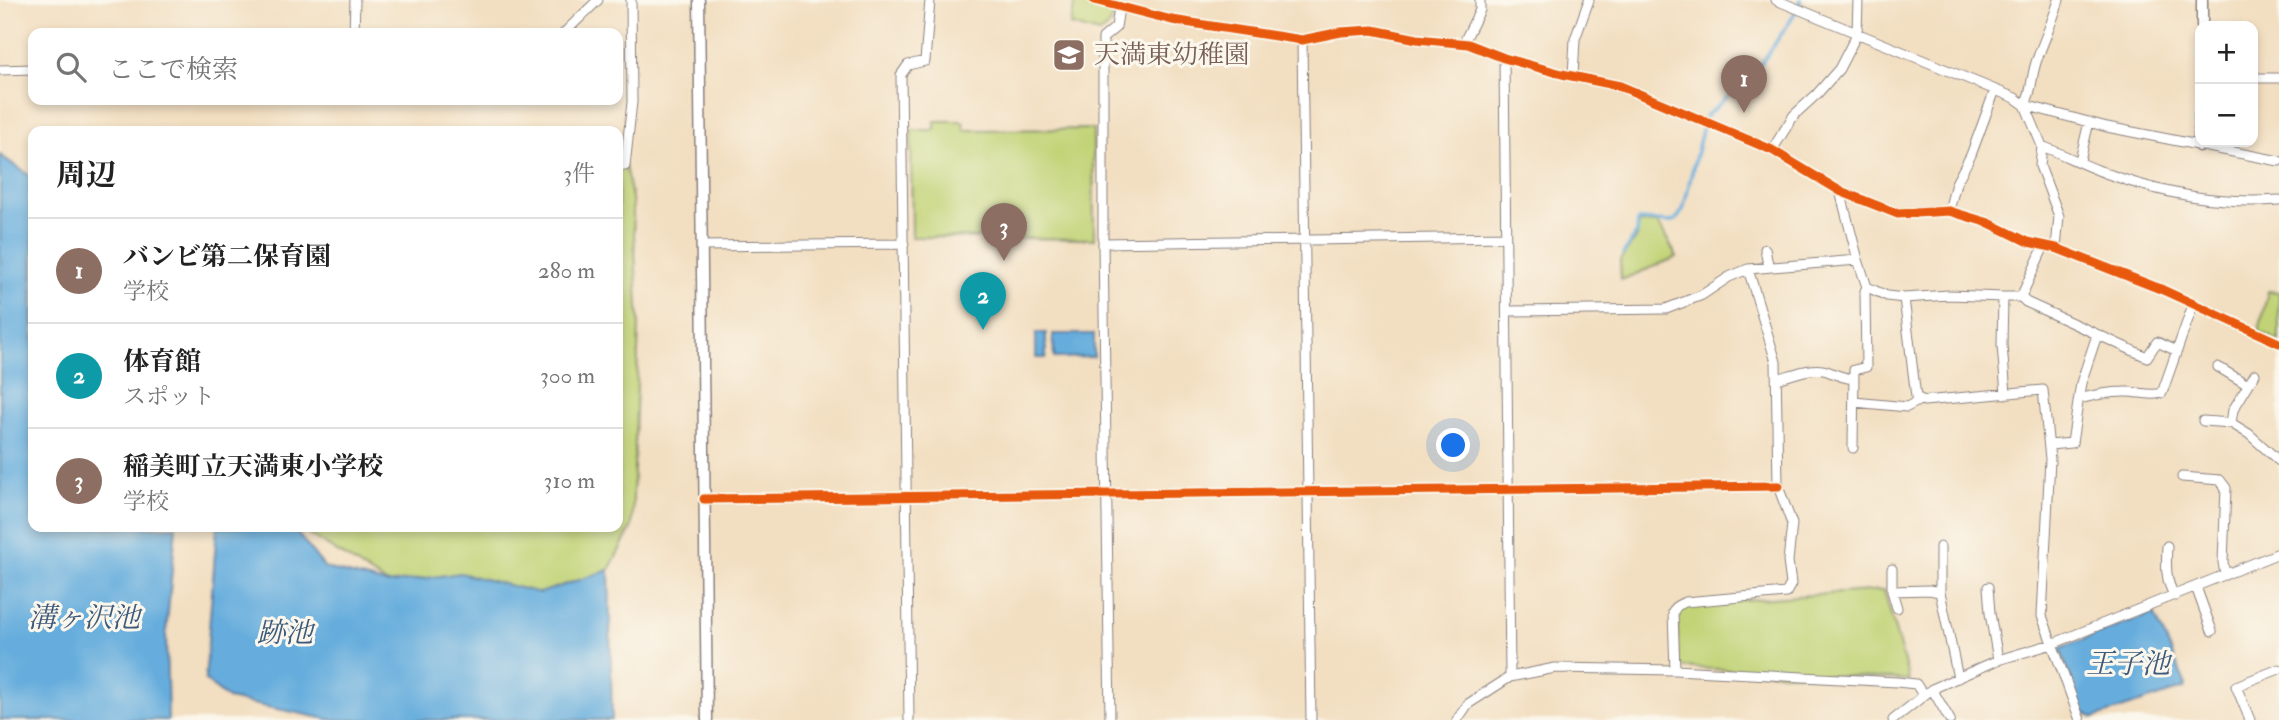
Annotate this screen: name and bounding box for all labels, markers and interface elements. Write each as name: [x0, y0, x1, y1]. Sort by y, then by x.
map controls: [2195, 21, 2258, 147]
button: +: [2195, 21, 2258, 84]
search box: [28, 28, 623, 105]
school or university icon: 天満東幼稚園: [1050, 36, 1088, 74]
place label: 天満東幼稚園: [1094, 39, 1250, 71]
icon: search: [52, 48, 90, 86]
text: ここで検索: [108, 54, 238, 86]
pin: 1: [1721, 55, 1767, 113]
button: −: [2195, 84, 2258, 147]
text: 周辺: [56, 157, 116, 194]
text: 3件: [563, 159, 595, 188]
pin: 3: [981, 203, 1027, 261]
text: バンビ第二保育園: [123, 241, 331, 273]
text: 1: [75, 256, 83, 285]
text: 280 m: [538, 256, 595, 285]
pin: 2: [960, 272, 1006, 330]
text: 学校: [123, 277, 169, 306]
text: 体育館: [123, 346, 201, 378]
text: 2: [73, 361, 85, 390]
text: 300 m: [540, 361, 595, 390]
text: スポット: [123, 382, 215, 411]
your location: [1436, 428, 1470, 462]
text: 稲美町立天満東小学校: [123, 451, 383, 483]
text: 3: [75, 466, 83, 495]
text: 310 m: [544, 466, 595, 495]
text: 学校: [123, 487, 169, 516]
water label: 溝ヶ沢池: [28, 601, 143, 636]
water label: 跡池: [257, 616, 316, 651]
water label: 王子池: [2086, 647, 2173, 682]

